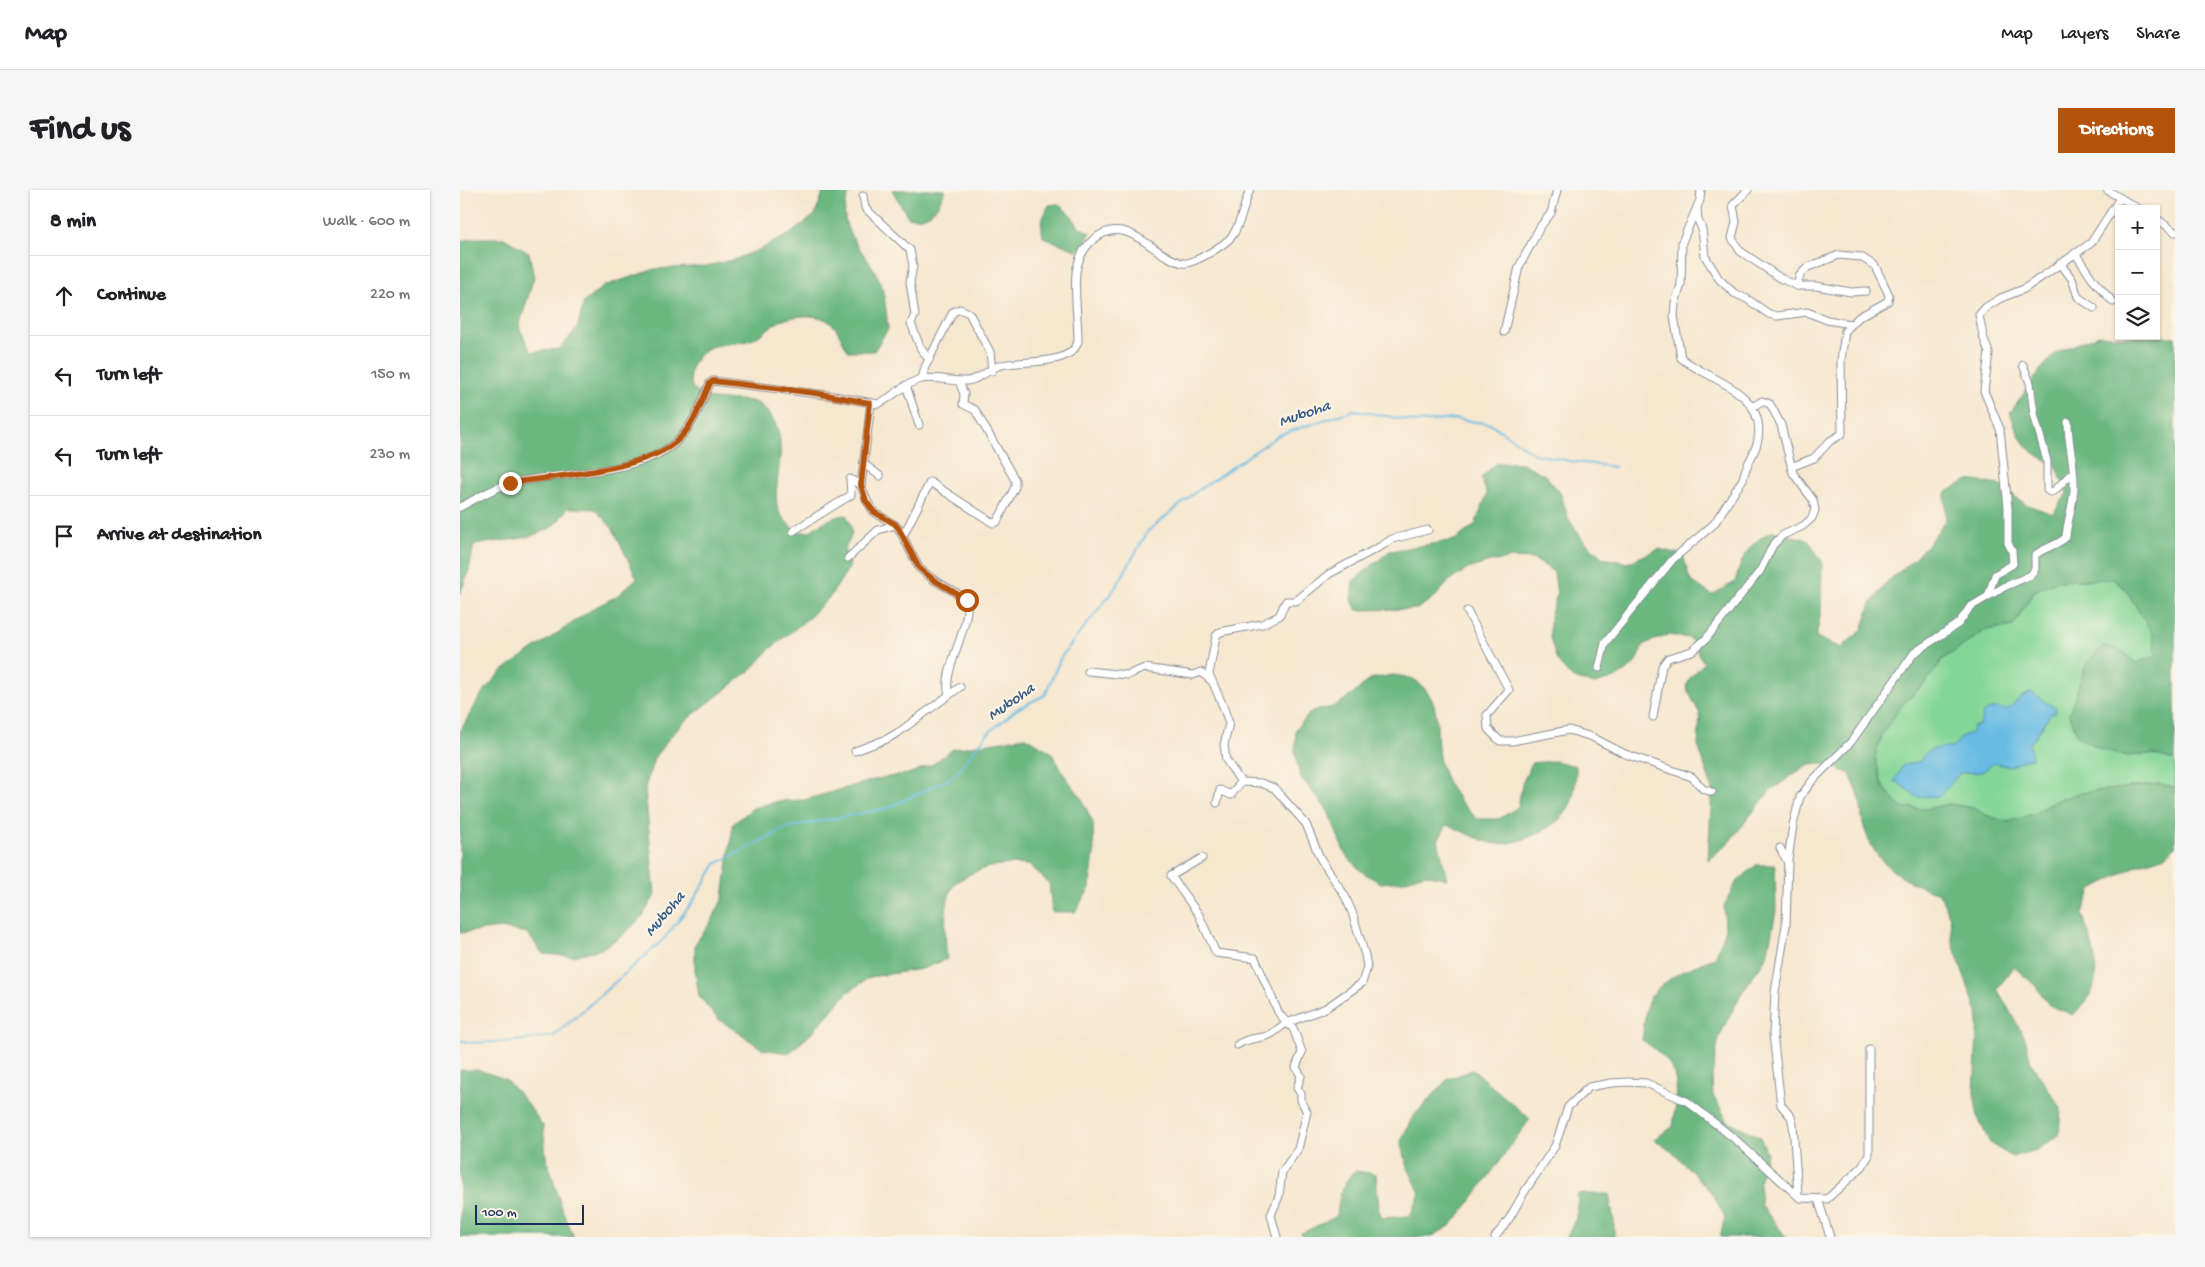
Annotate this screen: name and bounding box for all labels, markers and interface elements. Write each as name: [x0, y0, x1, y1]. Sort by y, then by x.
text: Map: [25, 20, 67, 49]
text: Map: [2001, 24, 2033, 45]
text: Layers: [2061, 24, 2108, 45]
text: Share: [2136, 24, 2180, 45]
button: Directions: [2058, 108, 2175, 153]
text: Find us: [30, 110, 130, 151]
map controls: [2115, 205, 2160, 340]
button: +: [2115, 205, 2160, 250]
text: 8 min: [50, 210, 96, 235]
text: Walk · 600 m: [323, 213, 410, 232]
button: −: [2115, 250, 2160, 295]
icon: ahead: [50, 282, 78, 310]
text: Continue: [97, 284, 166, 307]
text: 220 m: [370, 286, 410, 305]
button: layers: [2115, 295, 2160, 340]
icon: left: [50, 362, 78, 390]
text: Turn left: [97, 364, 161, 387]
text: 150 m: [371, 366, 410, 385]
water label: Muboha: [1277, 397, 1334, 433]
icon: left: [50, 442, 78, 470]
text: Turn left: [97, 444, 161, 467]
text: 230 m: [370, 446, 410, 465]
route end: [499, 472, 522, 495]
icon: arrive: [50, 522, 78, 550]
text: Arrive at destination: [97, 524, 261, 547]
route start: [956, 589, 979, 612]
water label: Muboha: [985, 679, 1040, 726]
water label: Muboha: [642, 888, 691, 941]
scale bar: [475, 1202, 584, 1225]
text: 100 m: [482, 1205, 517, 1222]

